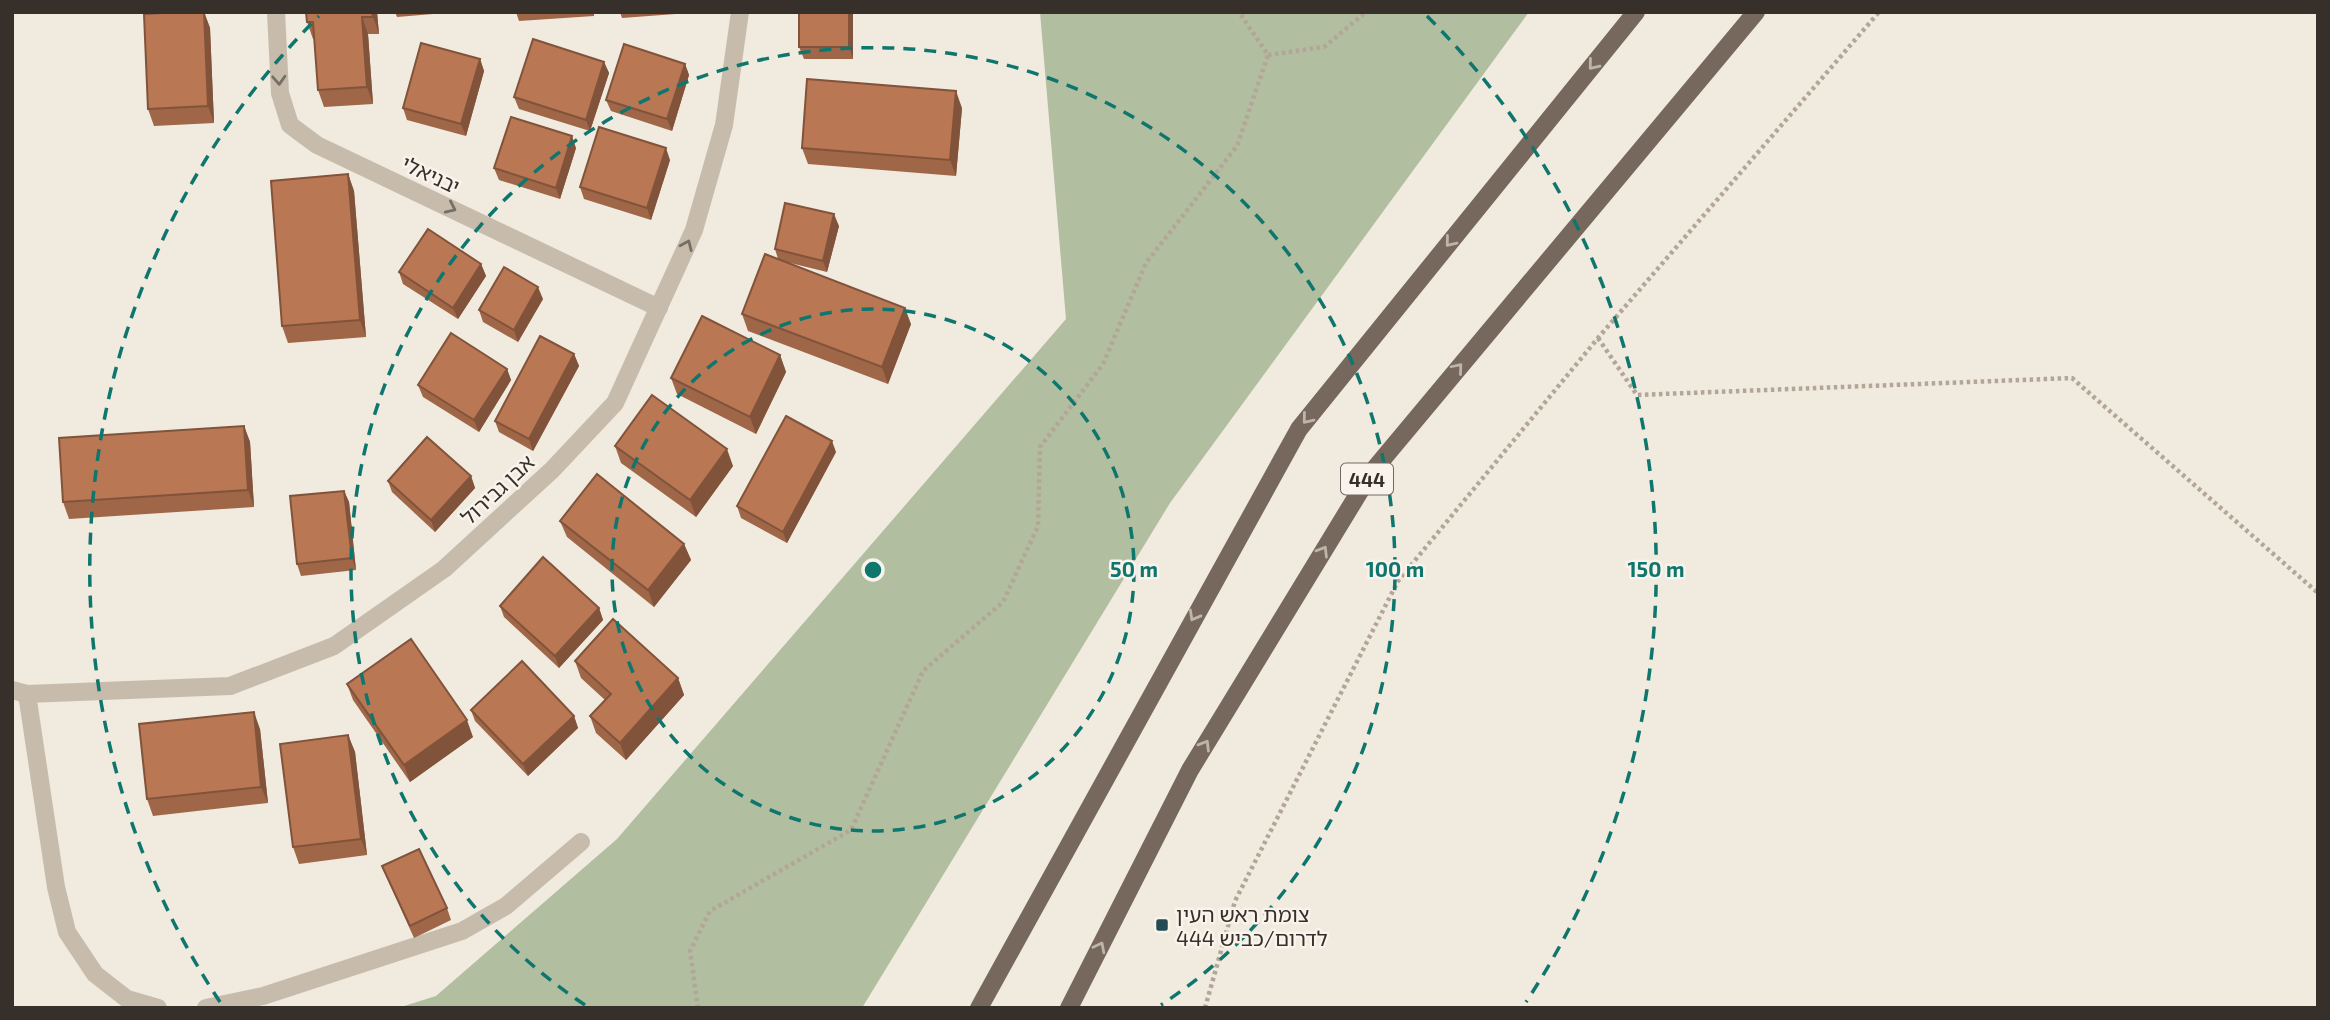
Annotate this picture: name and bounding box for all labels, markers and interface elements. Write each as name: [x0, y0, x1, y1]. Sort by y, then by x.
one-way arrow: [1589, 57, 1601, 70]
one-way arrow: [272, 75, 287, 86]
street label: יבניאלי: [398, 150, 464, 198]
one-way arrow: [444, 200, 456, 214]
one-way arrow: [1445, 235, 1458, 247]
one-way arrow: [679, 240, 693, 253]
one-way arrow: [1450, 364, 1462, 377]
one-way arrow: [1302, 411, 1315, 423]
street label: אבן גבירול: [455, 449, 539, 529]
road number: 444: [1341, 464, 1393, 494]
one-way arrow: [1315, 545, 1328, 558]
text: 50 m: [1110, 556, 1158, 581]
text: 100 m: [1366, 556, 1424, 581]
text: 150 m: [1628, 556, 1684, 581]
centre of rings: [861, 558, 885, 582]
one-way arrow: [1189, 609, 1202, 622]
one-way arrow: [1197, 740, 1210, 753]
place label: צומת ראש העין לדרום/כביש 444: [1176, 901, 1328, 950]
marker: צומת ראש העין לדרום/כביש 444: [1154, 917, 1170, 933]
one-way arrow: [1091, 942, 1105, 954]

